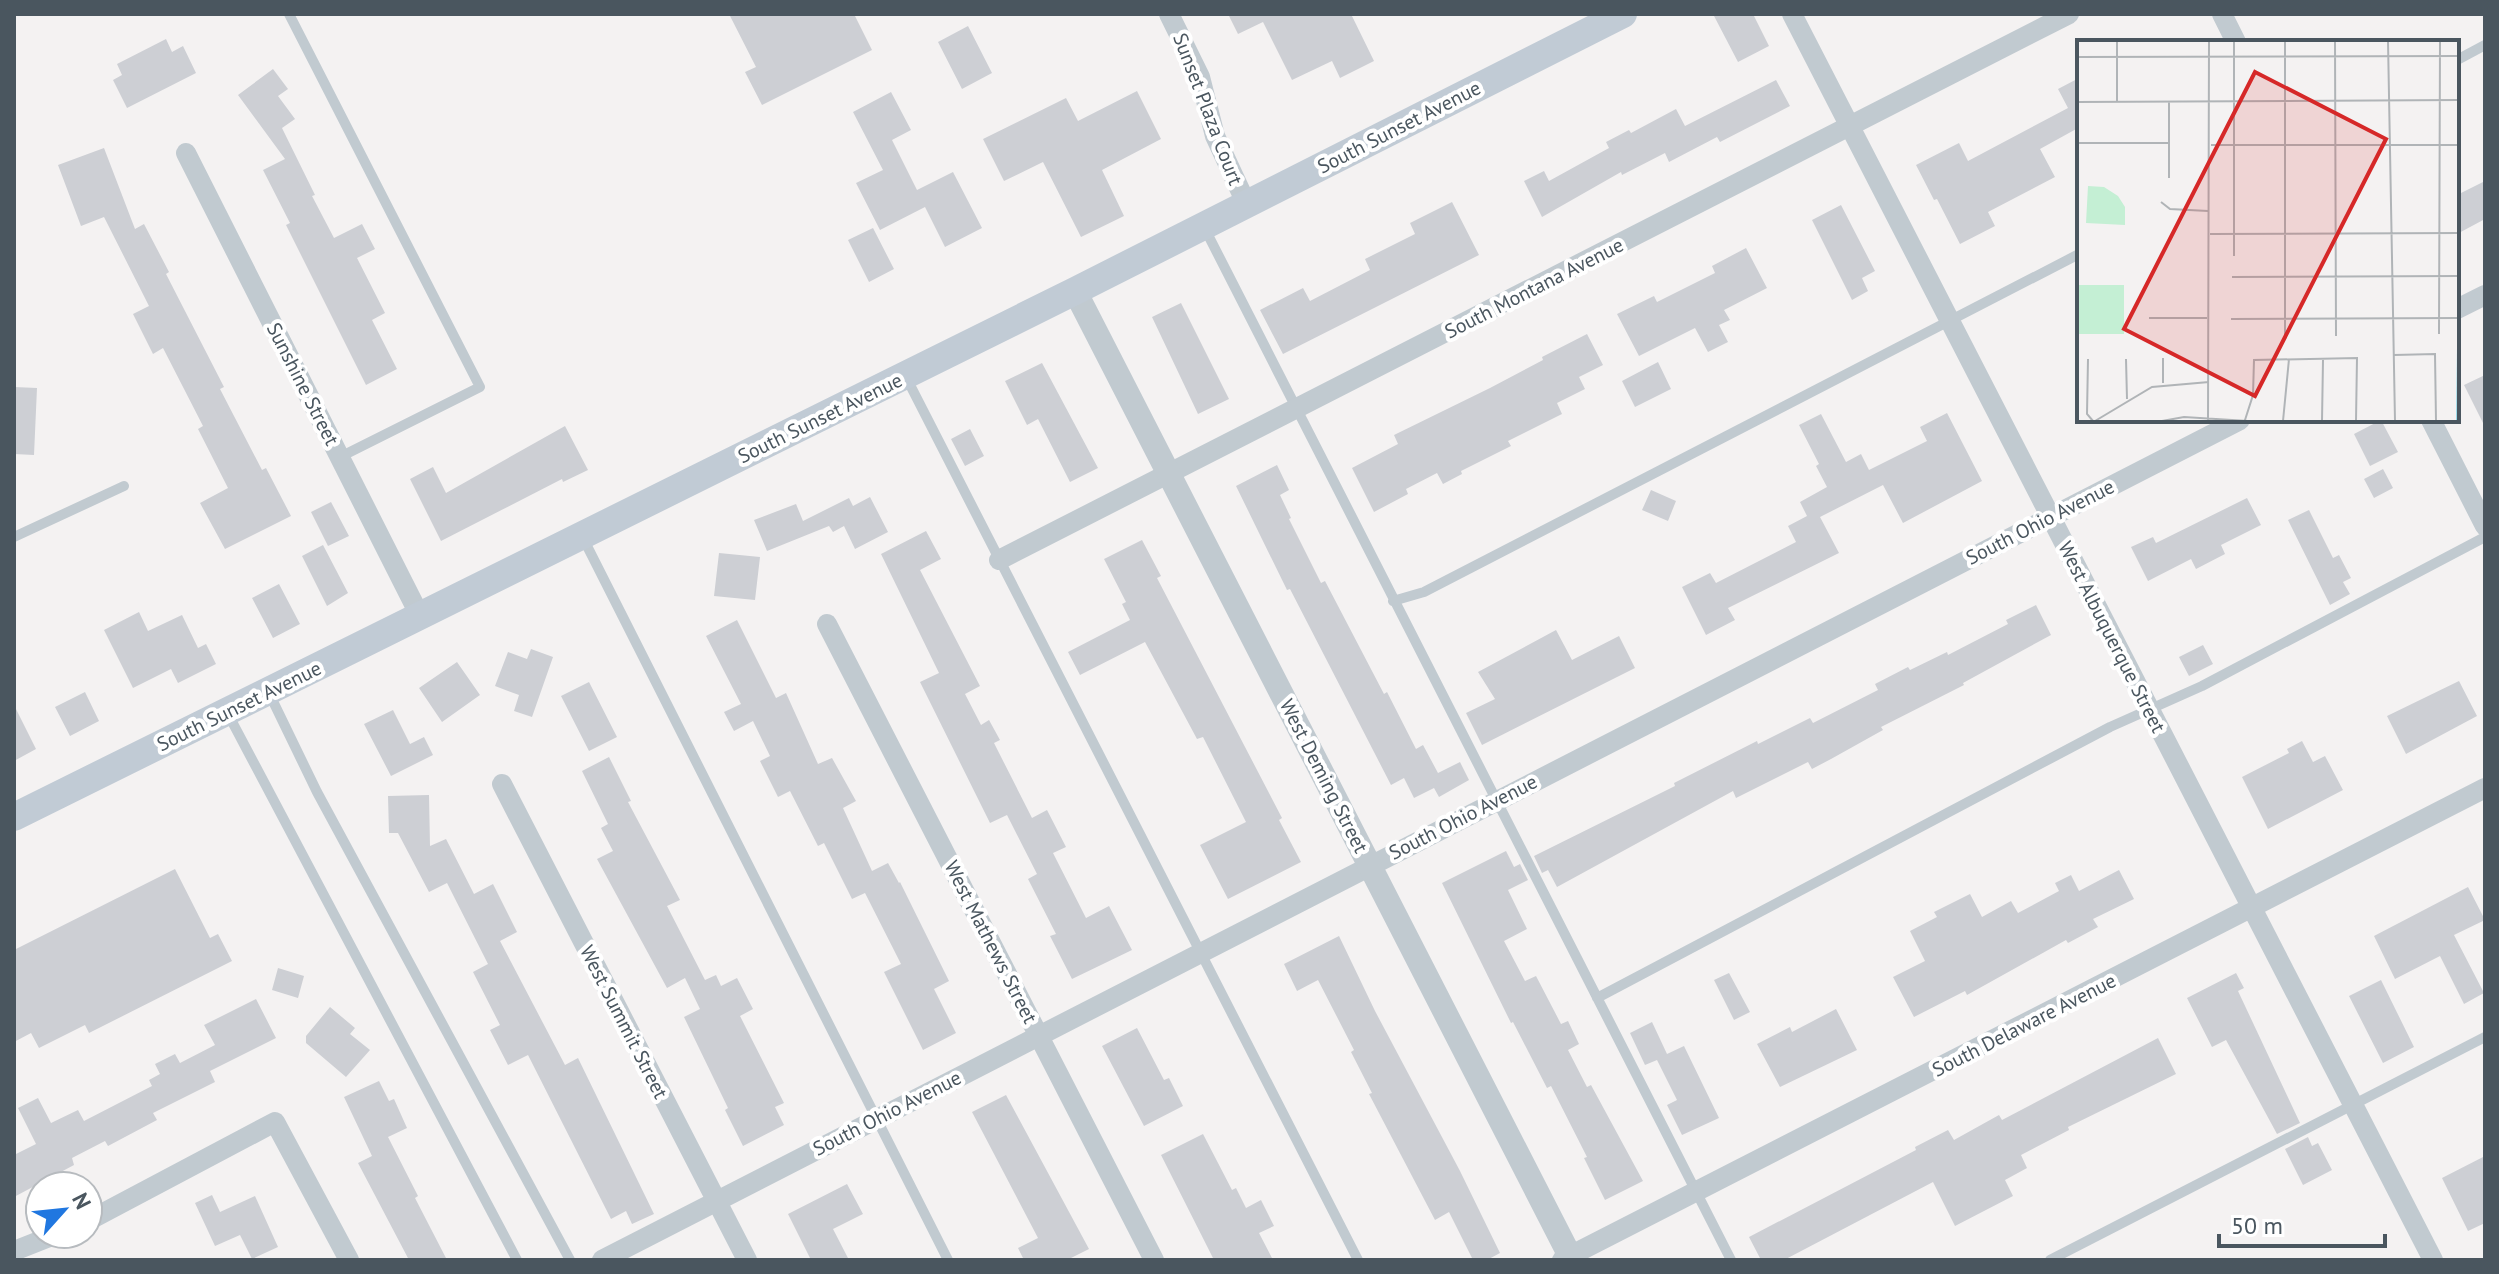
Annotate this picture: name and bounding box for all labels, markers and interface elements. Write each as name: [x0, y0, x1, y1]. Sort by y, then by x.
street label: Sunset Plaza Court: [1167, 29, 1249, 189]
inset map: [2077, 40, 2459, 422]
street label: South Sunset Avenue: [1313, 75, 1485, 179]
street label: South Montana Avenue: [1440, 232, 1628, 344]
street label: Sunshine Street: [261, 318, 345, 450]
street label: South Sunset Avenue: [733, 367, 907, 469]
street label: South Ohio Avenue: [1961, 473, 2119, 571]
street label: West Albuquerque Street: [2052, 537, 2172, 737]
street label: South Sunset Avenue: [152, 655, 326, 757]
street label: West Deming Street: [1274, 695, 1374, 858]
street label: South Ohio Avenue: [1384, 768, 1542, 866]
street label: West Mathews Street: [939, 856, 1043, 1028]
street label: West Summit Street: [574, 941, 674, 1103]
street label: South Delaware Avenue: [1928, 967, 2120, 1083]
street label: South Ohio Avenue: [808, 1064, 966, 1162]
north arrow: [24, 1170, 104, 1250]
text: N: [66, 1188, 98, 1214]
scale bar: [2219, 1198, 2385, 1248]
text: 50 m: [2231, 1210, 2283, 1241]

